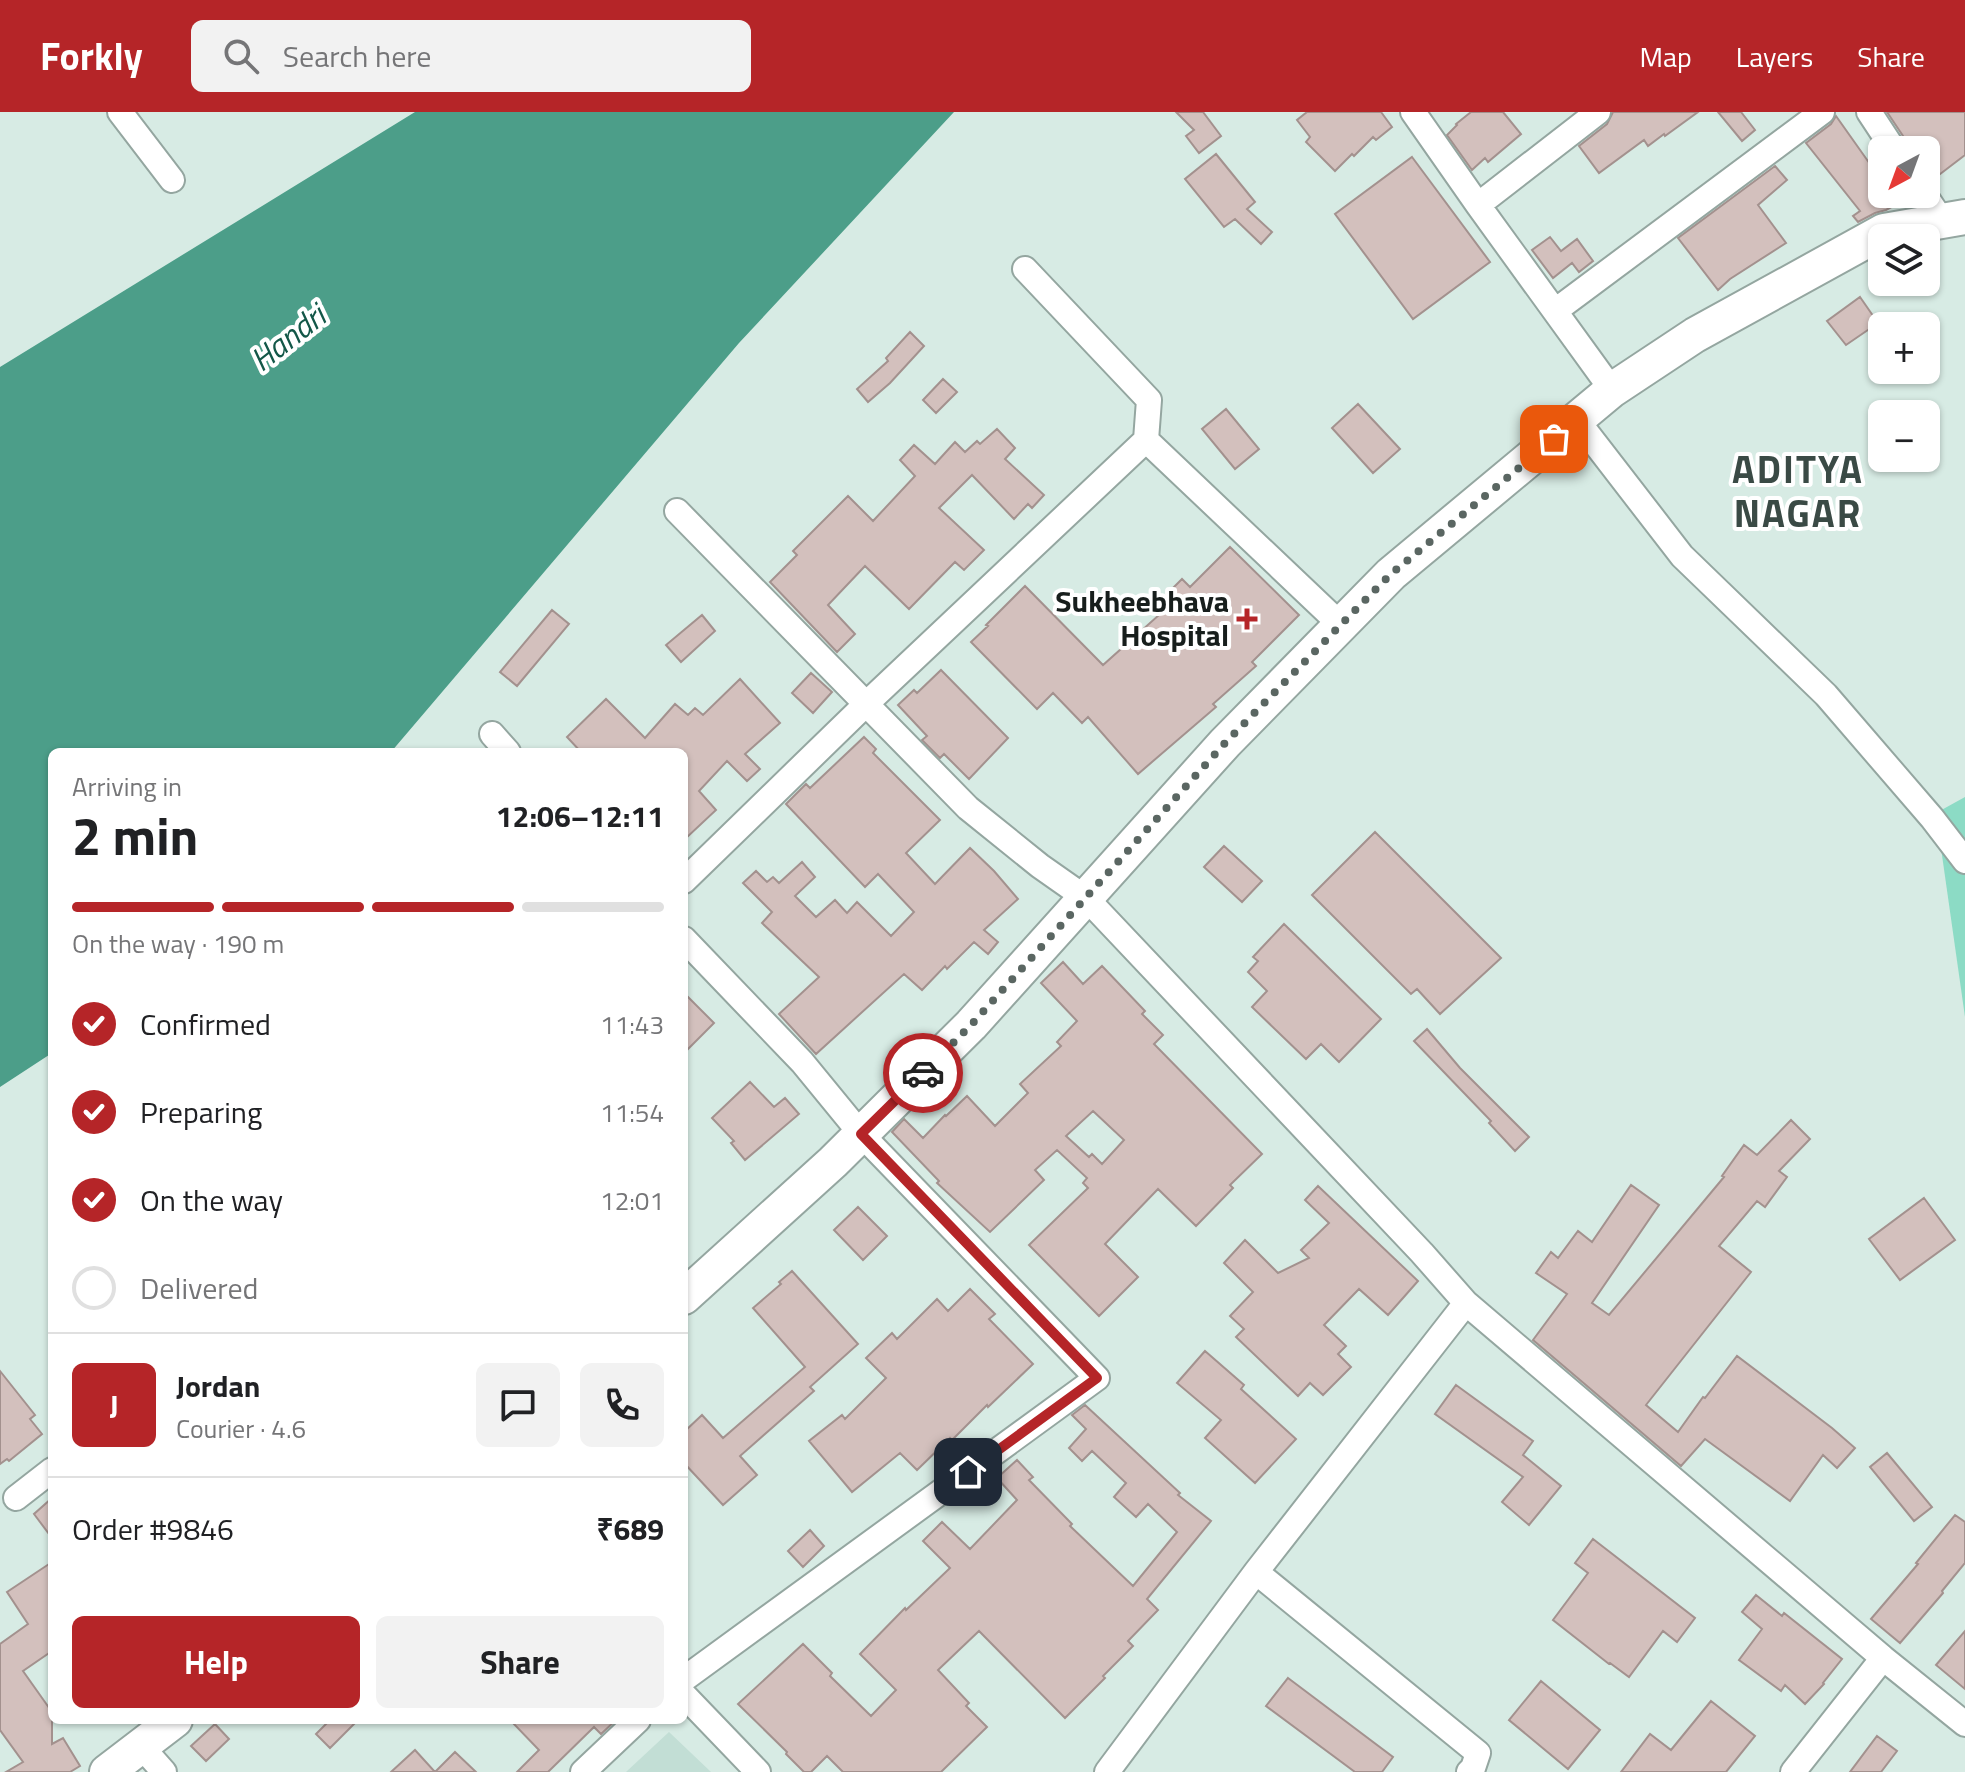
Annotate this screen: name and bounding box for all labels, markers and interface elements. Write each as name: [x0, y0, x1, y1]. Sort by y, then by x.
search box: [191, 20, 751, 92]
text: Forkly: [40, 27, 143, 85]
text: Search here: [283, 33, 432, 79]
icon: search: [219, 34, 263, 78]
text: Map: [1639, 35, 1692, 78]
text: Layers: [1736, 35, 1813, 78]
text: Share: [1857, 35, 1925, 78]
north arrow: [1868, 136, 1940, 208]
map controls: [1868, 136, 1940, 472]
button: layers: [1868, 224, 1940, 296]
water label: Handri: [239, 290, 338, 382]
button: +: [1868, 312, 1940, 384]
button: −: [1868, 400, 1940, 472]
pin: [1520, 405, 1588, 473]
icon: bag: [1532, 417, 1576, 461]
district label: ADITYA NAGAR: [1732, 440, 1864, 542]
place label: Sukheebhava Hospital: [1055, 578, 1229, 658]
marker: Sukheebhava Hospital: [1236, 608, 1258, 630]
text: Arriving in: [72, 767, 182, 806]
text: 12:06–12:11: [496, 793, 664, 839]
text: 2 min: [72, 796, 198, 875]
text: On the way · 190 m: [72, 924, 284, 963]
text: Confirmed: [140, 1001, 271, 1047]
icon: check: [72, 1002, 116, 1046]
text: 11:43: [600, 1005, 664, 1044]
courier: [883, 1033, 963, 1113]
icon: car: [901, 1051, 945, 1095]
text: Preparing: [140, 1089, 262, 1135]
icon: check: [72, 1090, 116, 1134]
text: 11:54: [600, 1093, 664, 1132]
text: On the way: [140, 1177, 283, 1223]
icon: check: [72, 1178, 116, 1222]
text: 12:01: [600, 1181, 664, 1220]
text: Delivered: [140, 1265, 258, 1311]
text: Jordan: [176, 1363, 260, 1409]
button: chat: [476, 1363, 560, 1447]
button: phone: [580, 1363, 664, 1447]
text: J: [109, 1382, 119, 1428]
text: Courier · 4.6: [176, 1409, 306, 1448]
pin: [934, 1438, 1002, 1506]
icon: home: [946, 1450, 990, 1494]
text: Order #9846: [72, 1506, 234, 1552]
text: ₹689: [596, 1506, 664, 1552]
button: Help: [72, 1616, 360, 1708]
button: Share: [376, 1616, 664, 1708]

